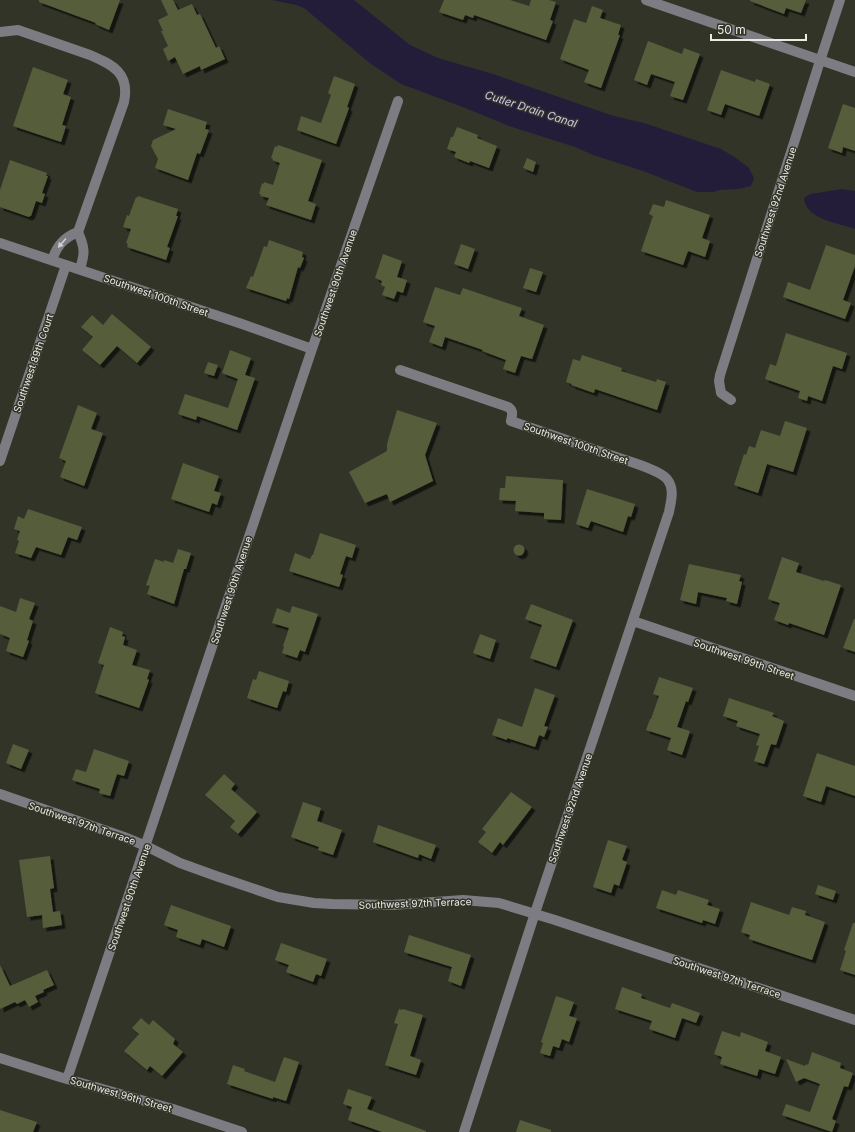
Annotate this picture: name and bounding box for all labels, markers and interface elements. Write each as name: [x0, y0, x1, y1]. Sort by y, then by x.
scale bar: [711, 16, 806, 42]
text: 50 m: [717, 22, 746, 37]
water label: Cutler Drain Canal: [483, 88, 579, 131]
street label: Southwest 92nd Avenue: [752, 145, 799, 259]
street label: Southwest 90th Avenue: [311, 228, 359, 338]
one-way arrow: [57, 238, 66, 248]
street label: Southwest 100th Street: [102, 271, 211, 319]
street label: Southwest 89th Court: [10, 311, 56, 414]
street label: Southwest 100th Street: [522, 419, 631, 467]
street label: Southwest 90th Avenue: [208, 535, 254, 645]
street label: Southwest 99th Street: [692, 636, 797, 682]
street label: Southwest 92nd Avenue: [546, 752, 594, 864]
street label: Southwest 97th Terrace: [27, 799, 137, 847]
street label: Southwest 90th Avenue: [105, 842, 153, 952]
street label: Southwest 97th Terrace: [358, 895, 472, 911]
street label: Southwest 97th Terrace: [672, 954, 783, 1000]
street label: Southwest 96th Street: [69, 1074, 174, 1114]

